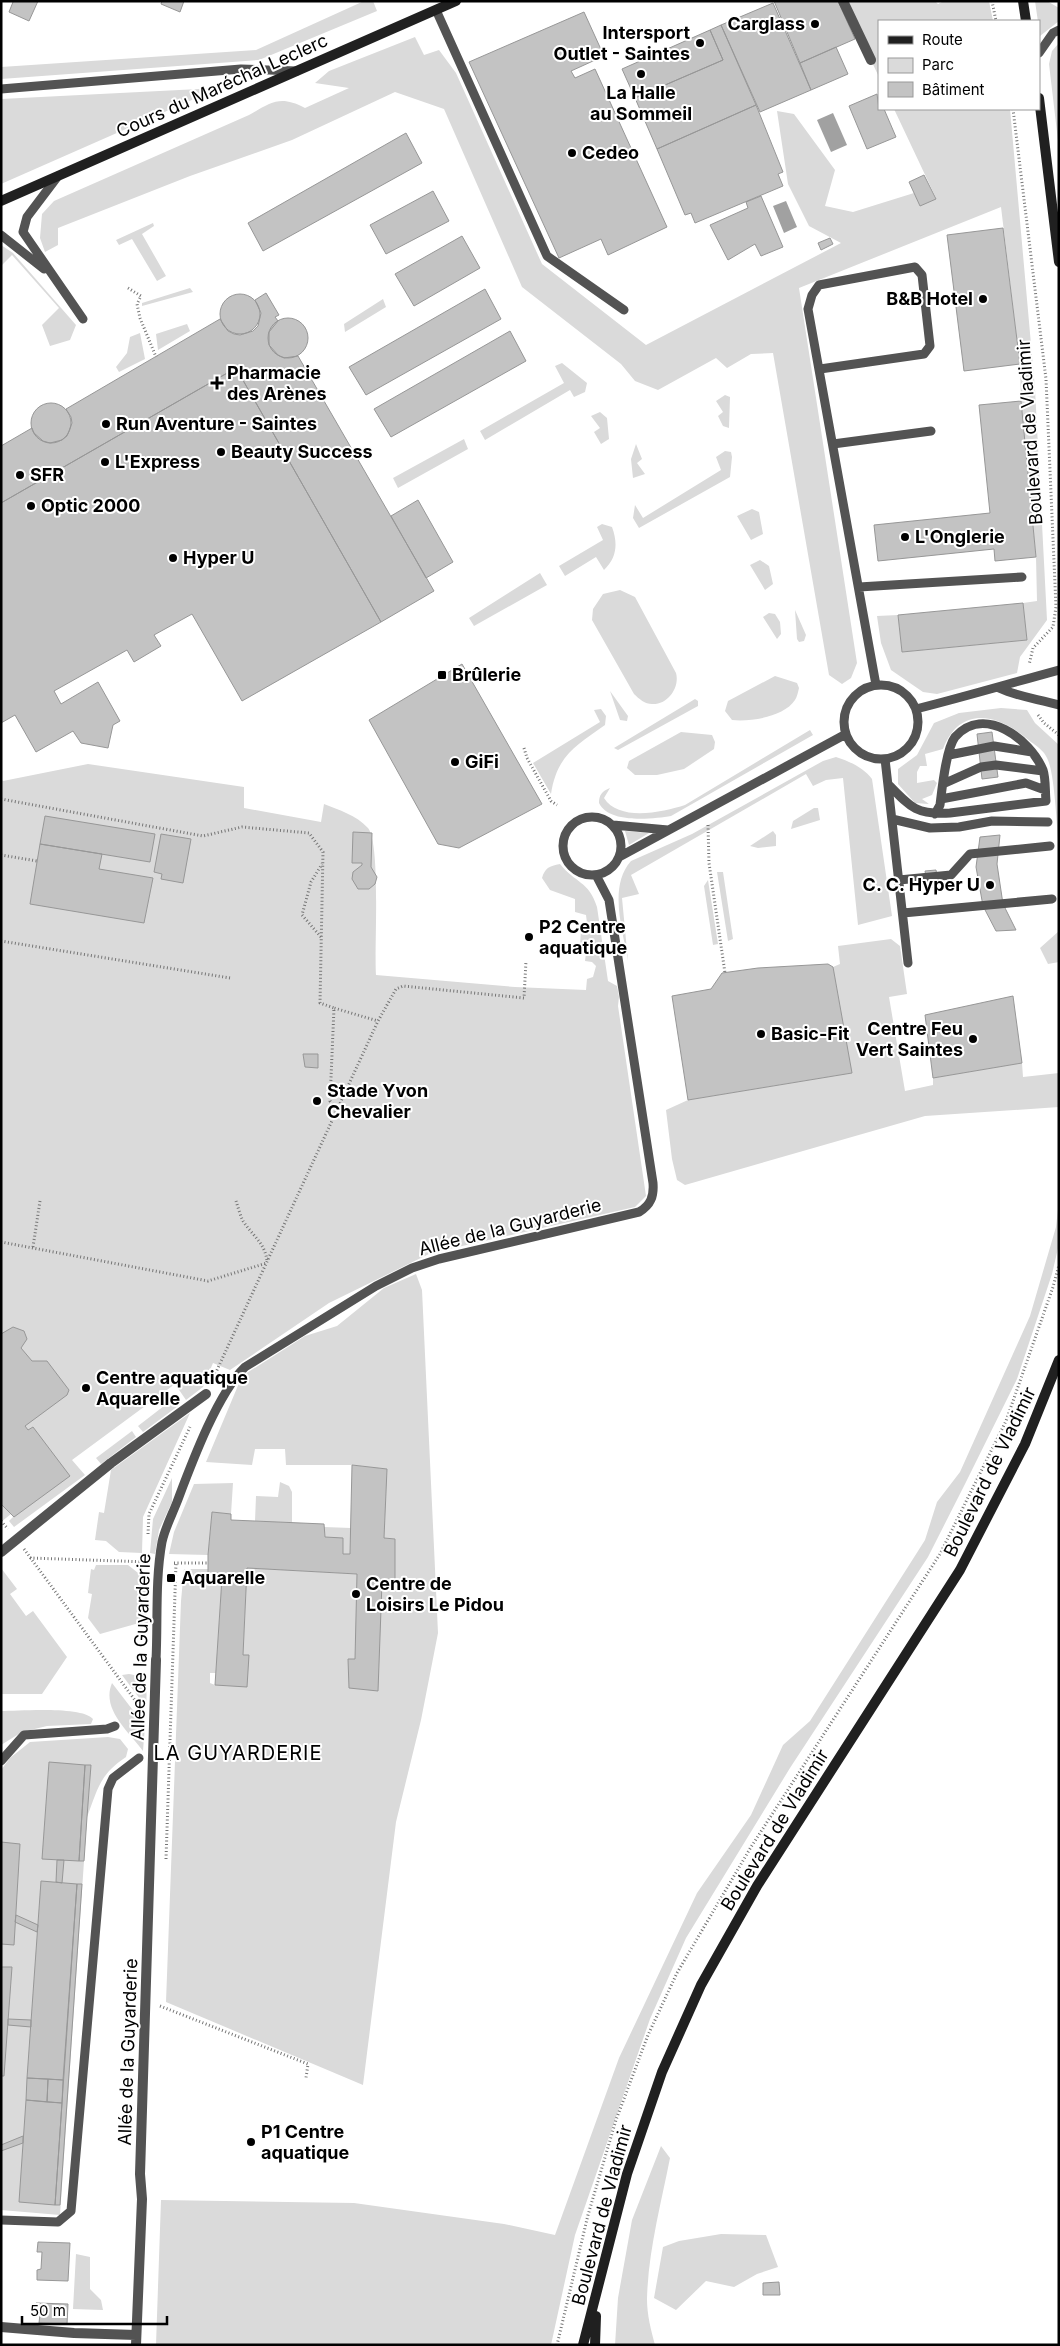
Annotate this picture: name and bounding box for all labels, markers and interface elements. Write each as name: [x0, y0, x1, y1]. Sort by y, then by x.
place label: Carglass: [727, 13, 805, 34]
marker: Carglass: [809, 18, 821, 30]
legend: [878, 20, 1040, 110]
place label: Intersport Outlet - Saintes: [554, 22, 690, 64]
street label: Cours du Maréchal Leclerc: [113, 29, 331, 142]
text: Route: [922, 30, 963, 49]
marker: Intersport Outlet - Saintes: [694, 37, 706, 49]
text: Parc: [922, 55, 954, 74]
marker: La Halle au Sommeil: [635, 68, 647, 80]
text: Bâtiment: [922, 80, 985, 99]
place label: La Halle au Sommeil: [590, 82, 692, 124]
place label: Cedeo: [582, 142, 639, 163]
marker: Cedeo: [566, 147, 578, 159]
place label: B&B Hotel: [886, 288, 973, 309]
marker: B&B Hotel: [977, 293, 989, 305]
street label: Boulevard de Vladimir: [1013, 338, 1046, 526]
place label: Pharmacie des Arènes: [227, 362, 326, 404]
marker: Pharmacie des Arènes: [211, 377, 223, 389]
place label: Run Aventure - Saintes: [116, 413, 317, 434]
marker: Run Aventure - Saintes: [100, 418, 112, 430]
place label: Beauty Success: [231, 441, 373, 462]
marker: Beauty Success: [215, 446, 227, 458]
place label: L'Express: [115, 451, 200, 472]
marker: L'Express: [99, 456, 111, 468]
place label: SFR: [30, 464, 64, 485]
marker: SFR: [14, 469, 26, 481]
place label: Optic 2000: [41, 495, 140, 516]
marker: Optic 2000: [25, 500, 37, 512]
place label: L'Onglerie: [915, 526, 1005, 547]
marker: L'Onglerie: [899, 531, 911, 543]
place label: Hyper U: [183, 547, 254, 568]
marker: Hyper U: [167, 552, 179, 564]
place label: Brûlerie: [452, 664, 521, 685]
marker: Brûlerie: [436, 669, 448, 681]
place label: GiFi: [465, 751, 499, 772]
marker: GiFi: [449, 756, 461, 768]
place label: C. C. Hyper U: [863, 874, 980, 895]
marker: C. C. Hyper U: [984, 879, 996, 891]
place label: P2 Centre aquatique: [539, 916, 627, 958]
marker: P2 Centre aquatique: [523, 931, 535, 943]
place label: Centre Feu Vert Saintes: [856, 1018, 963, 1060]
place label: Basic-Fit: [771, 1023, 850, 1044]
marker: Basic-Fit: [755, 1028, 767, 1040]
marker: Centre Feu Vert Saintes: [967, 1033, 979, 1045]
place label: Stade Yvon Chevalier: [327, 1080, 428, 1122]
marker: Stade Yvon Chevalier: [311, 1095, 323, 1107]
street label: Allée de la Guyarderie: [416, 1194, 603, 1259]
place label: Centre aquatique Aquarelle: [96, 1367, 248, 1409]
marker: Centre aquatique Aquarelle: [80, 1382, 92, 1394]
street label: Boulevard de Vladimir: [939, 1383, 1040, 1560]
street label: Allée de la Guyarderie: [127, 1553, 154, 1741]
place label: Aquarelle: [181, 1567, 265, 1588]
marker: Aquarelle: [165, 1572, 177, 1584]
place label: Centre de Loisirs Le Pidou: [366, 1573, 504, 1615]
marker: Centre de Loisirs Le Pidou: [350, 1588, 362, 1600]
district label: LA GUYARDERIE: [153, 1741, 323, 1765]
street label: Boulevard de Vladimir: [716, 1745, 833, 1914]
street label: Allée de la Guyarderie: [114, 1958, 141, 2146]
place label: P1 Centre aquatique: [261, 2121, 349, 2163]
street label: Boulevard de Vladimir: [567, 2122, 636, 2308]
marker: P1 Centre aquatique: [245, 2136, 257, 2148]
scale bar: [22, 2294, 168, 2326]
text: 50 m: [30, 2301, 66, 2320]

